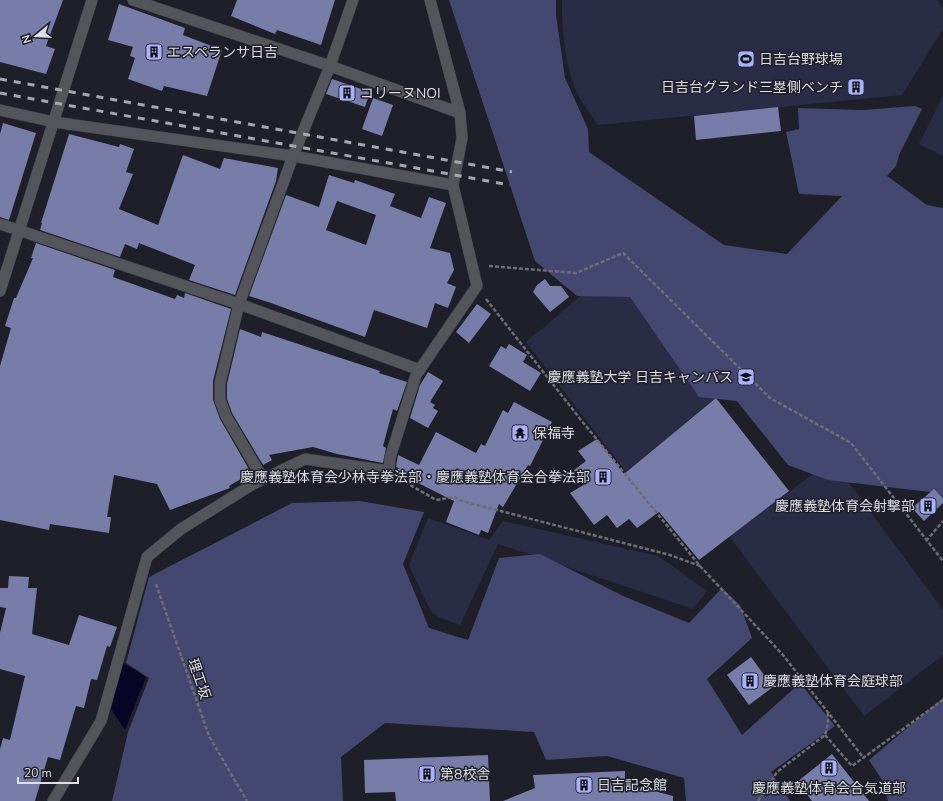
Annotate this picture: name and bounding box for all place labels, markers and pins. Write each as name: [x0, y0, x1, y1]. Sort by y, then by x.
building icon: エスペランサ日吉: [144, 42, 164, 62]
place label: エスペランサ日吉: [167, 43, 278, 62]
sports icon: 日吉台野球場: [736, 49, 756, 69]
place label: 日吉台野球場: [759, 50, 843, 69]
building icon: 日吉台グランド三塁側ベンチ: [846, 77, 866, 97]
place label: 日吉台グランド三塁側ベンチ: [661, 78, 843, 97]
building icon: コリーヌNOI: [337, 83, 357, 103]
place label: コリーヌNOI: [360, 84, 441, 103]
school or university icon: 慶應義塾大学 日吉キャンパス: [736, 367, 756, 387]
place label: 慶應義塾大学 日吉キャンパス: [547, 368, 733, 387]
temple icon: 保福寺: [510, 423, 530, 443]
place label: 保福寺: [533, 424, 575, 443]
building icon: 慶應義塾体育会少林寺拳法部・慶應義塾体育会合拳法部: [593, 467, 613, 487]
place label: 慶應義塾体育会少林寺拳法部・慶應義塾体育会合拳法部: [240, 468, 590, 487]
building icon: 慶應義塾体育会射撃部: [918, 496, 938, 516]
place label: 慶應義塾体育会射撃部: [775, 497, 915, 516]
building icon: 慶應義塾体育会庭球部: [740, 671, 760, 691]
place label: 慶應義塾体育会庭球部: [763, 672, 903, 691]
building icon: 慶應義塾体育会合気道部: [819, 758, 839, 778]
building icon: 第8校舎: [417, 764, 437, 784]
place label: 第8校舎: [440, 765, 490, 784]
building icon: 日吉記念館: [574, 775, 594, 795]
place label: 日吉記念館: [597, 776, 667, 795]
place label: 慶應義塾体育会合気道部: [752, 779, 906, 798]

